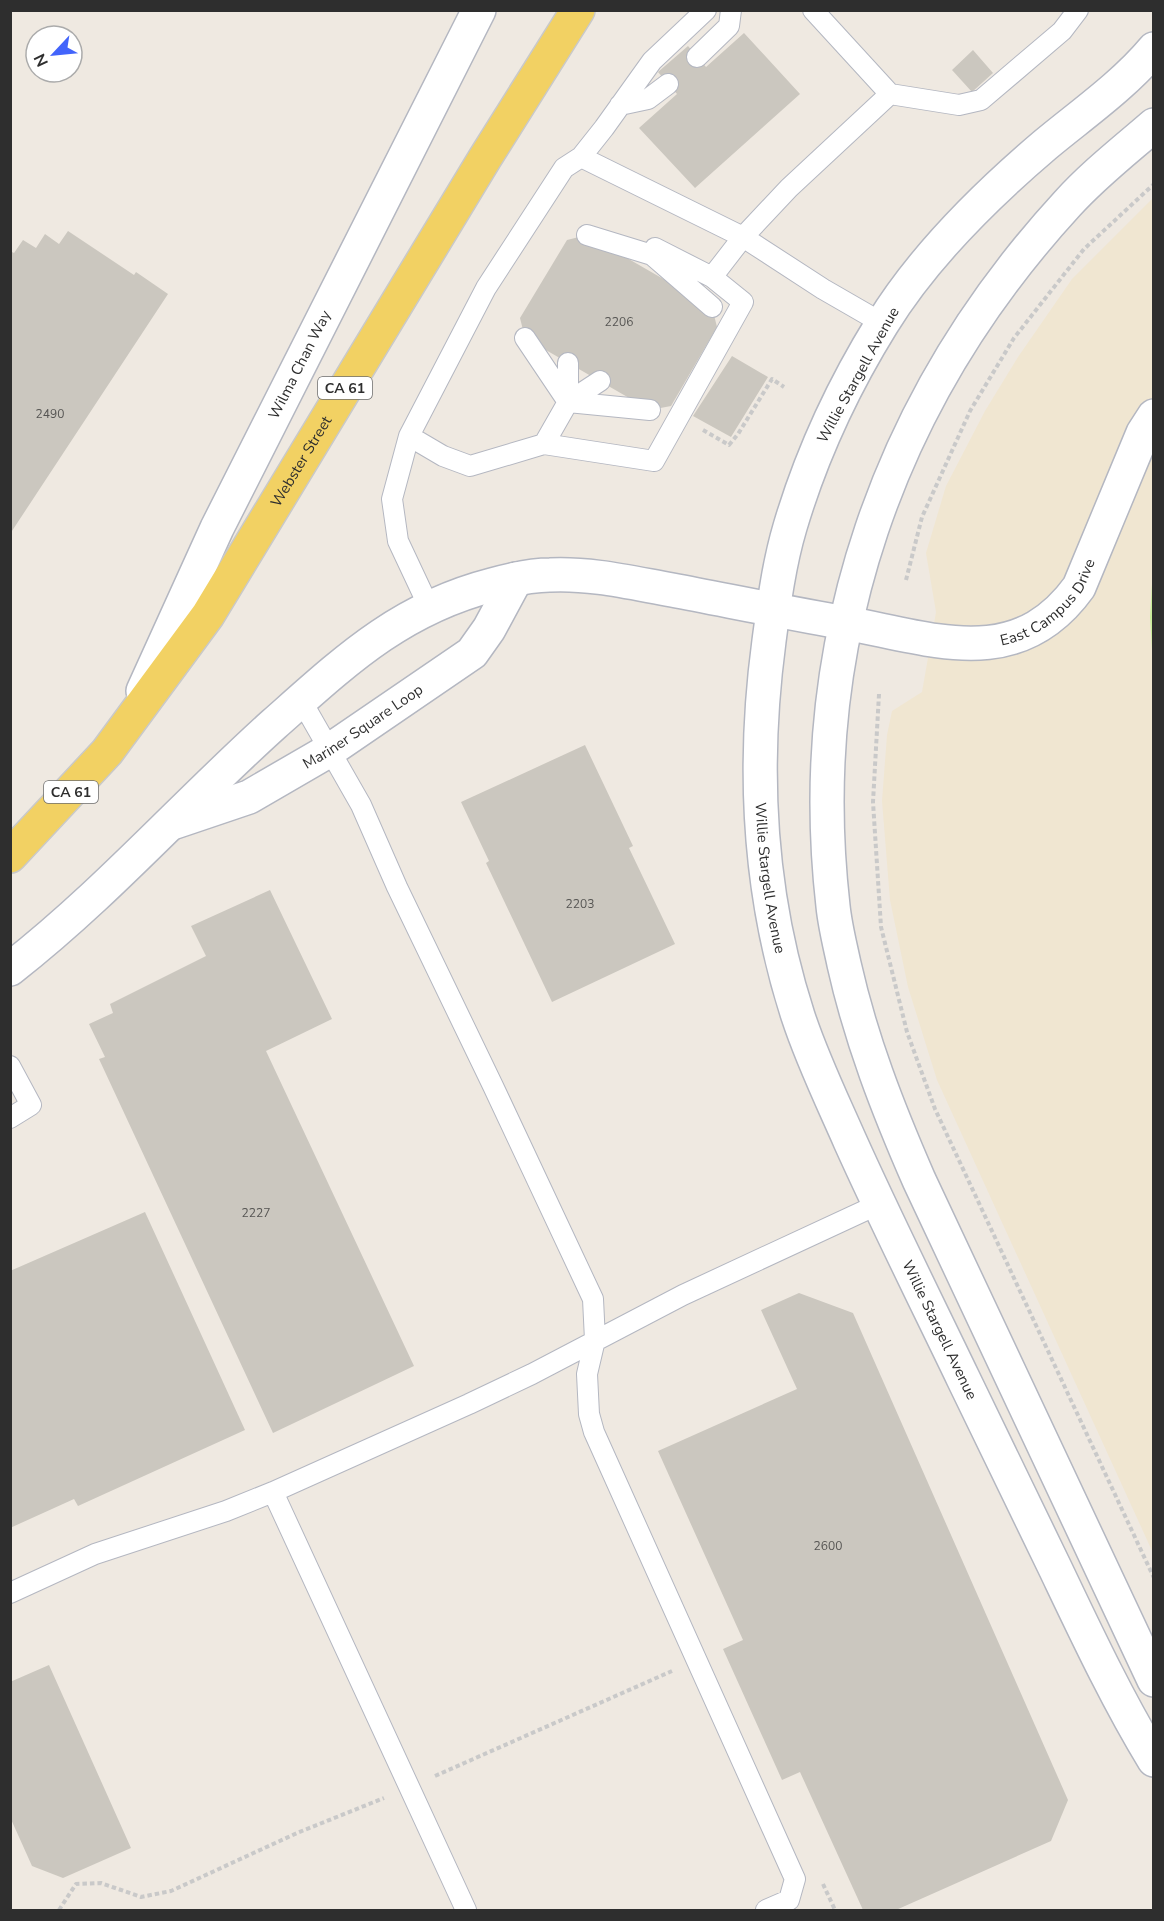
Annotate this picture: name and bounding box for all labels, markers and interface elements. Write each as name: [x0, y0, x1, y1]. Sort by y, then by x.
north arrow: [24, 24, 84, 84]
text: N: [29, 50, 54, 70]
street label: Willie Stargell Avenue: [812, 303, 904, 447]
street label: Wilma Chan Way: [264, 307, 336, 422]
house number: 2206: [605, 314, 633, 330]
road number: CA 61: [318, 377, 372, 399]
house number: 2490: [36, 406, 64, 422]
street label: Webster Street: [266, 412, 337, 511]
street label: East Campus Drive: [998, 556, 1100, 650]
street label: Mariner Square Loop: [299, 679, 427, 774]
road number: CA 61: [44, 781, 98, 803]
street label: Willie Stargell Avenue: [751, 802, 790, 956]
house number: 2203: [566, 896, 594, 912]
house number: 2227: [242, 1205, 270, 1221]
street label: Willie Stargell Avenue: [897, 1257, 982, 1403]
house number: 2600: [814, 1538, 842, 1554]

